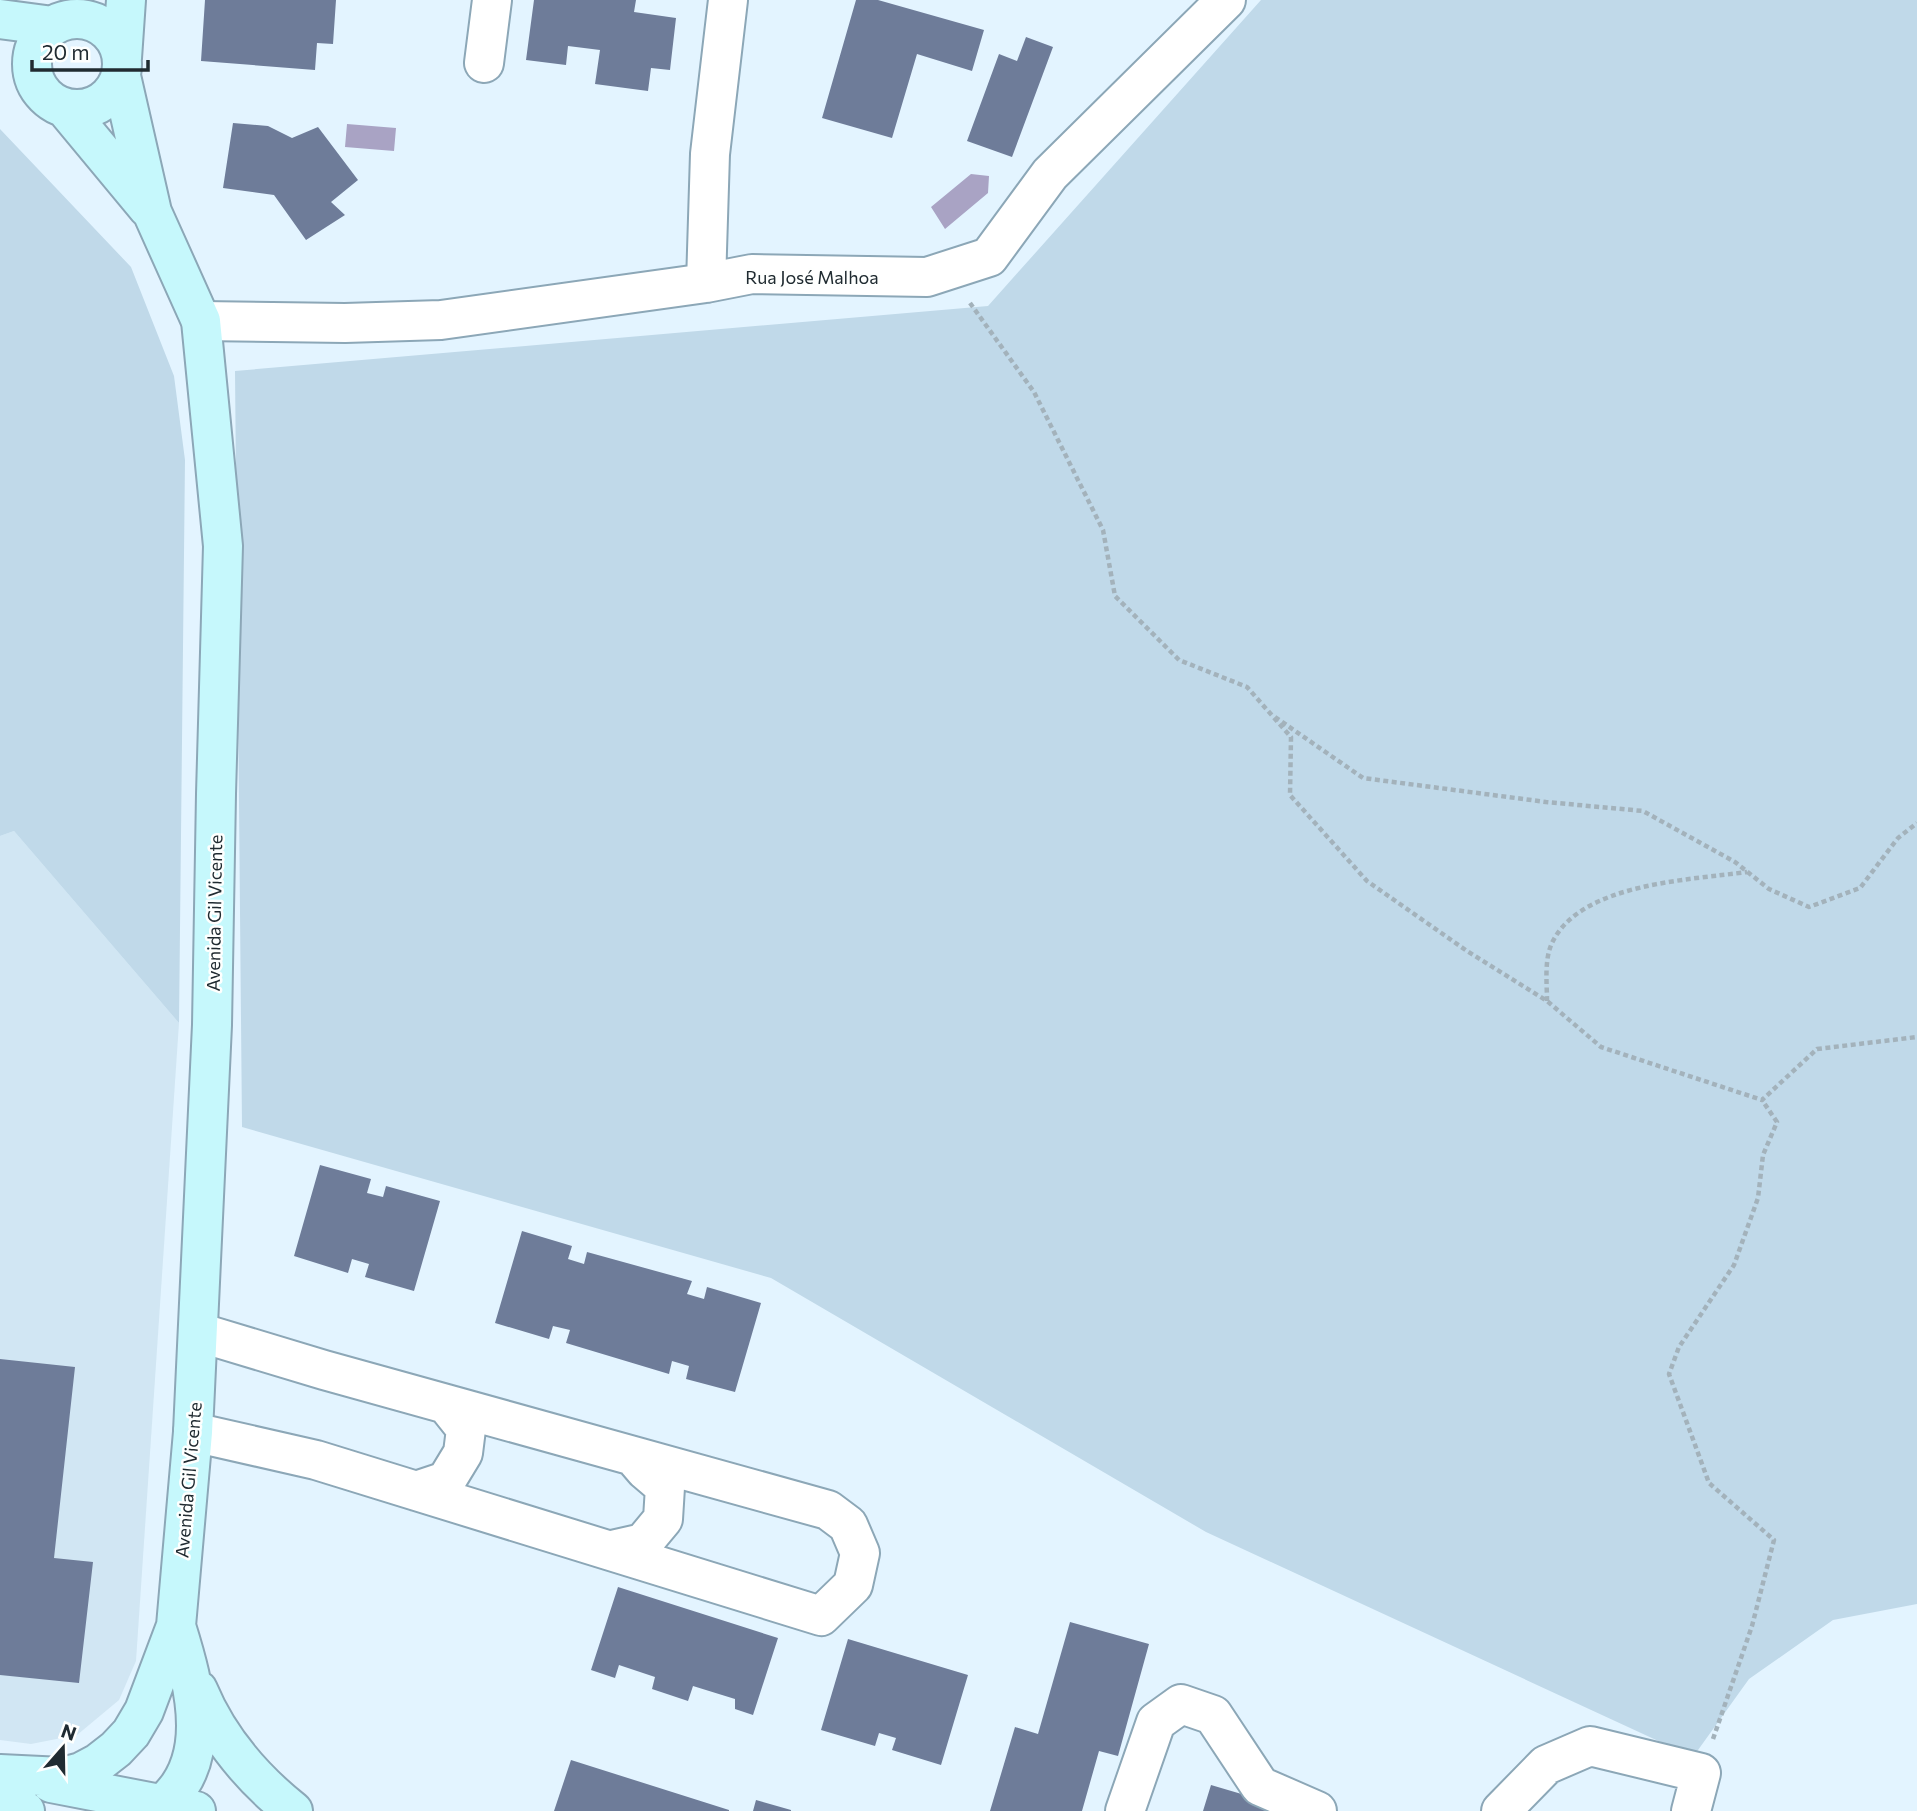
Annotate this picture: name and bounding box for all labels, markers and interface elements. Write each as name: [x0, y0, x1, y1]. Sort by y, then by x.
scale bar: [32, 28, 147, 72]
text: 20 m: [42, 39, 90, 64]
street label: Rua José Malhoa: [745, 266, 879, 288]
street label: Avenida Gil Vicente: [202, 835, 226, 991]
street label: Avenida Gil Vicente: [170, 1401, 206, 1559]
north arrow: [28, 1713, 98, 1783]
text: N: [58, 1718, 80, 1745]

